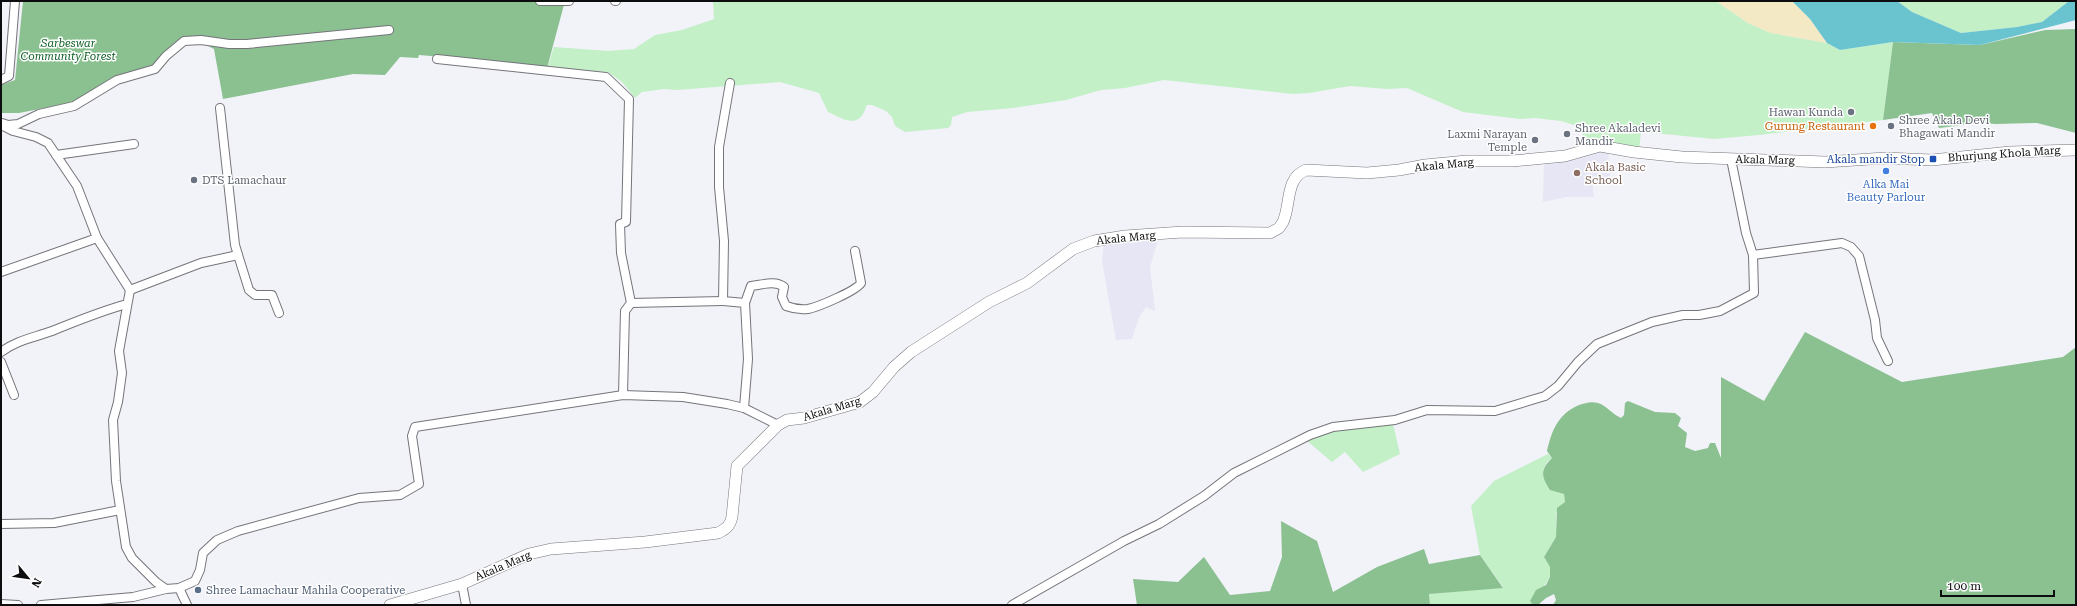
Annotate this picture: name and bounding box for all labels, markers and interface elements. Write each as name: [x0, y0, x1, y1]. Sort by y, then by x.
park label: Sarbeswar Community Forest: [20, 37, 117, 63]
place label: Hawan Kunda: [1769, 106, 1843, 119]
marker: Hawan Kunda: [1846, 107, 1856, 117]
place label: Shree Akala Devi Bhagawati Mandir: [1899, 114, 1995, 140]
place label: Gurung Restaurant: [1765, 120, 1865, 133]
marker: Gurung Restaurant: [1868, 121, 1878, 131]
marker: Shree Akala Devi Bhagawati Mandir: [1886, 121, 1896, 131]
place label: Shree Akaladevi Mandir: [1575, 122, 1661, 148]
place label: Laxmi Narayan Temple: [1447, 128, 1527, 154]
marker: Shree Akaladevi Mandir: [1562, 129, 1572, 139]
marker: Laxmi Narayan Temple: [1530, 135, 1540, 145]
street label: Bhurjung Khola Marg: [1947, 144, 2062, 164]
street label: Akala Marg: [1735, 153, 1796, 167]
place label: Akala mandir Stop: [1827, 153, 1925, 166]
marker: Akala mandir Stop: [1928, 154, 1938, 164]
street label: Akala Marg: [1414, 155, 1475, 175]
place label: Akala Basic School: [1585, 161, 1646, 187]
marker: Alka Mai Beauty Parlour: [1881, 166, 1891, 176]
marker: Akala Basic School: [1572, 168, 1582, 178]
place label: DTS Lamachaur: [202, 174, 287, 187]
marker: DTS Lamachaur: [189, 175, 199, 185]
place label: Alka Mai Beauty Parlour: [1847, 178, 1926, 204]
street label: Akala Marg: [1096, 228, 1157, 248]
street label: Akala Marg: [802, 394, 863, 424]
street label: Akala Marg: [473, 548, 534, 584]
north arrow: [8, 558, 48, 598]
scale bar: [1941, 572, 2054, 598]
text: N: [28, 576, 44, 590]
text: 100 m: [1947, 579, 1981, 593]
place label: Shree Lamachaur Mahila Cooperative: [206, 584, 405, 597]
marker: Shree Lamachaur Mahila Cooperative: [193, 585, 203, 595]

